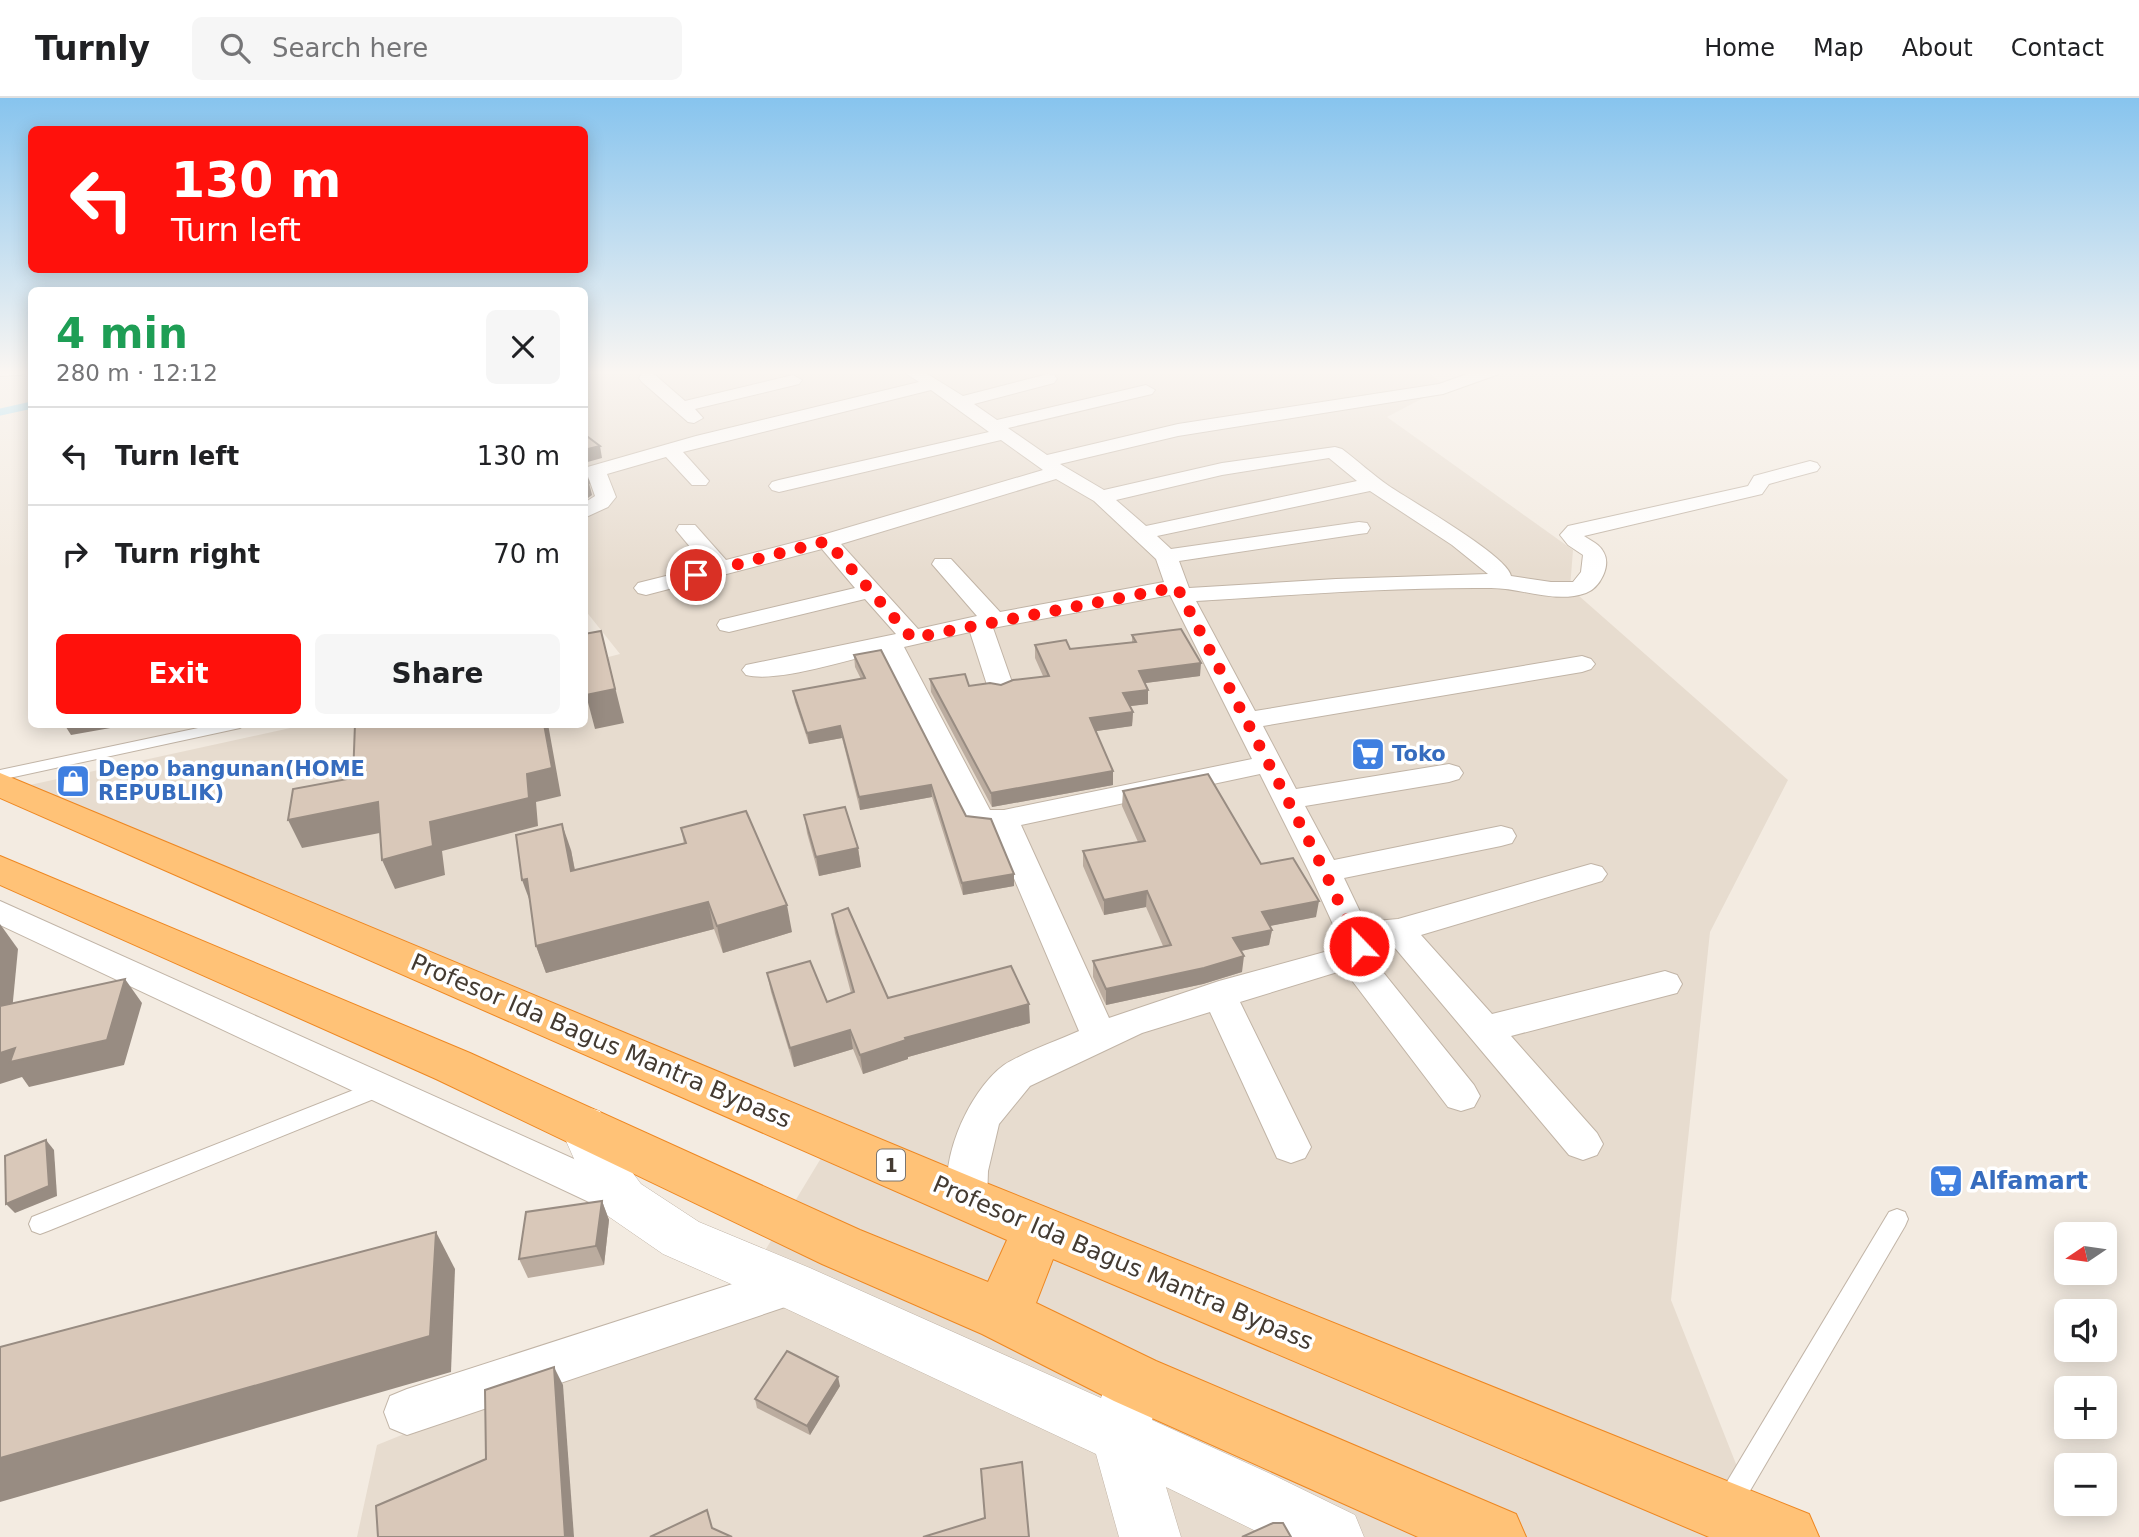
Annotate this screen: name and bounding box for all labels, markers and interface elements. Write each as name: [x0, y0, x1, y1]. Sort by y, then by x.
search box: [192, 17, 682, 80]
text: Turnly: [35, 29, 150, 68]
icon: search: [216, 29, 254, 67]
text: Search here: [272, 33, 428, 63]
text: Home: [1704, 34, 1775, 62]
text: Map: [1813, 34, 1864, 62]
text: About: [1902, 34, 1973, 62]
text: Contact: [2011, 34, 2104, 62]
text: 130 m: [171, 152, 341, 209]
icon: left: [56, 154, 147, 245]
text: Turn left: [171, 211, 301, 249]
text: 4 min: [56, 309, 188, 358]
button: close: [486, 310, 560, 384]
text: 280 m · 12:12: [56, 360, 218, 386]
icon: left: [56, 437, 94, 475]
text: Turn left: [115, 441, 239, 471]
text: 130 m: [477, 441, 560, 471]
icon: right: [56, 535, 94, 573]
text: Turn right: [115, 539, 260, 569]
text: 70 m: [493, 539, 560, 569]
pin: [666, 545, 726, 605]
icon: arrive: [677, 556, 715, 594]
button: Exit: [56, 634, 301, 714]
button: Share: [315, 634, 560, 714]
supermarket icon: Toko: [1349, 735, 1387, 773]
place label: Toko: [1392, 742, 1446, 766]
place label: Depo bangunan(HOME REPUBLIK): [98, 757, 365, 805]
shop icon: Depo bangunan(HOME REPUBLIK): [54, 762, 92, 800]
position arrow: [1322, 909, 1396, 983]
street label: Profesor Ida Bagus Mantra Bypass: [407, 948, 795, 1134]
road number: 1: [877, 1149, 905, 1180]
supermarket icon: Alfamart: [1927, 1162, 1965, 1200]
place label: Alfamart: [1970, 1167, 2088, 1195]
street label: Profesor Ida Bagus Mantra Bypass: [929, 1170, 1317, 1356]
north arrow: [2054, 1222, 2118, 1284]
map controls: [2054, 1222, 2117, 1516]
button: sound: [2054, 1299, 2117, 1362]
button: +: [2054, 1376, 2117, 1439]
button: −: [2054, 1453, 2117, 1516]

